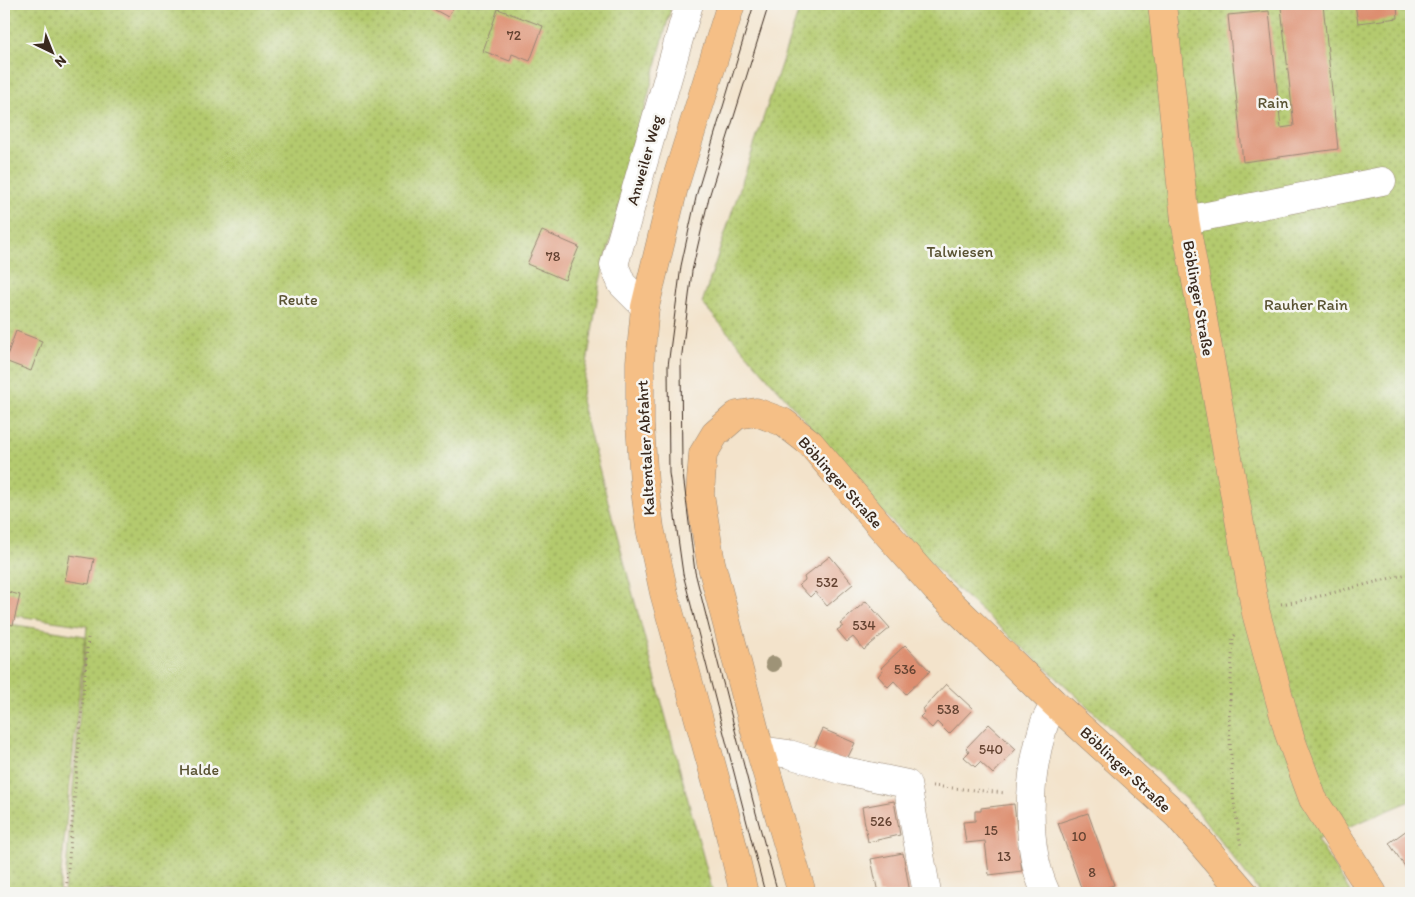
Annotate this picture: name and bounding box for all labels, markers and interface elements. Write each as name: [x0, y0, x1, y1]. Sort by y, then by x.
house number: 72: [507, 27, 522, 44]
north arrow: [28, 28, 78, 78]
text: N: [51, 52, 70, 71]
park label: Rain: [1257, 93, 1289, 112]
street label: Anweiler Weg: [623, 112, 667, 207]
street label: Böblinger Straße: [1179, 239, 1218, 357]
park label: Talwiesen: [927, 242, 993, 261]
house number: 78: [546, 248, 561, 265]
park label: Reute: [278, 290, 318, 309]
park label: Rauher Rain: [1264, 295, 1348, 314]
street label: Kaltentaler Abfahrt: [632, 380, 659, 516]
street label: Böblinger Straße: [794, 432, 887, 532]
house number: 532: [816, 574, 839, 591]
house number: 534: [852, 617, 876, 634]
house number: 536: [894, 661, 916, 678]
house number: 538: [937, 701, 960, 718]
street label: Böblinger Straße: [1076, 722, 1175, 816]
house number: 540: [979, 741, 1003, 758]
park label: Halde: [179, 760, 219, 779]
house number: 526: [870, 813, 892, 830]
house number: 15: [984, 822, 998, 839]
house number: 10: [1071, 828, 1087, 845]
house number: 13: [997, 848, 1011, 865]
house number: 8: [1088, 864, 1096, 881]

